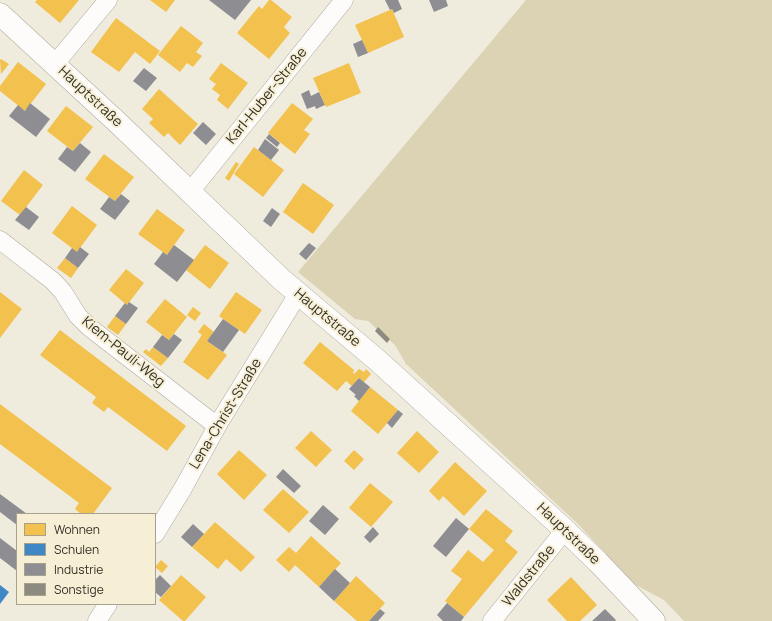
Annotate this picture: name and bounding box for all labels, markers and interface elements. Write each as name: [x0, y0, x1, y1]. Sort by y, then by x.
street label: Karl-Huber-Straße: [223, 45, 311, 147]
street label: Hauptstraße: [54, 63, 126, 131]
street label: Hauptstraße: [290, 285, 364, 351]
street label: Kiem-Pauli-Weg: [78, 313, 168, 391]
street label: Lena-Christ-Straße: [186, 356, 266, 472]
street label: Hauptstraße: [533, 500, 603, 568]
legend: [16, 513, 156, 605]
text: Wohnen: [54, 521, 100, 538]
text: Schulen: [54, 541, 99, 558]
street label: Waldstraße: [499, 542, 559, 610]
text: Industrie: [54, 561, 103, 578]
text: Sonstige: [54, 581, 104, 598]

